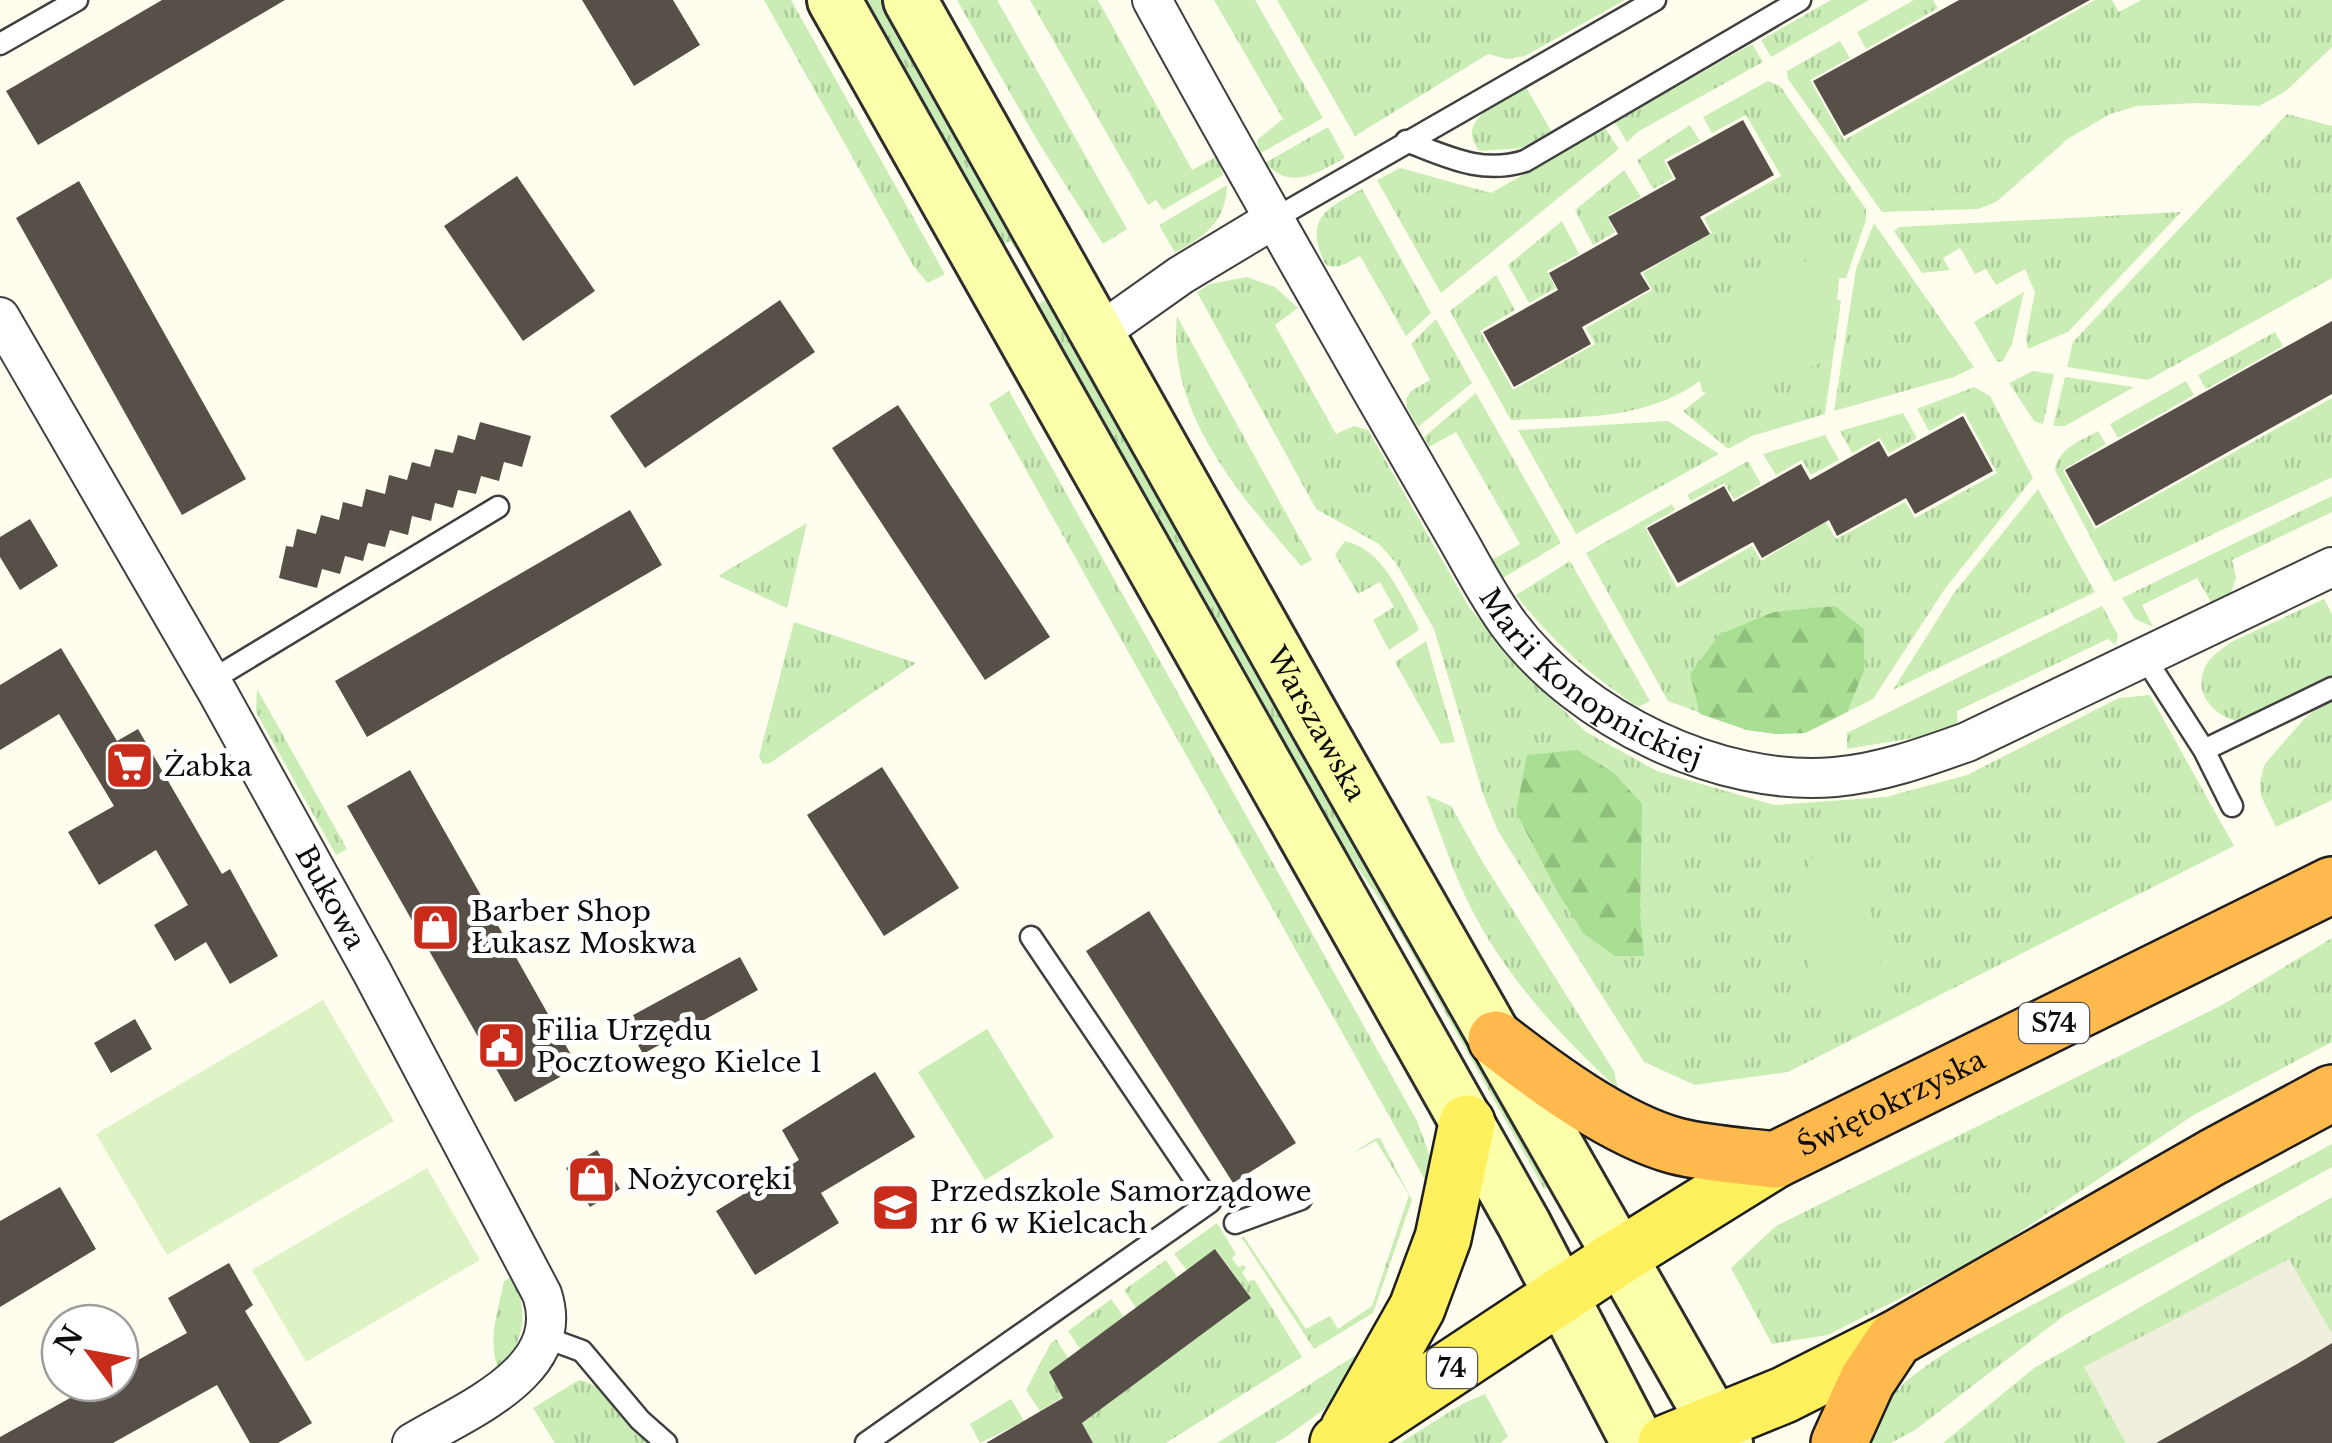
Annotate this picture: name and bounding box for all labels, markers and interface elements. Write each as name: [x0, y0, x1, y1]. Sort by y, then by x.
street label: Marii Konopnickiej: [1471, 582, 1706, 776]
street label: Warszawska: [1258, 640, 1374, 808]
supermarket icon: Żabka: [103, 740, 155, 792]
place label: Żabka: [164, 749, 253, 784]
street label: Bukowa: [288, 840, 373, 956]
place label: Barber Shop Łukasz Moskwa: [471, 894, 697, 961]
shop icon: Barber Shop Łukasz Moskwa: [410, 901, 462, 953]
road number: S74: [2019, 1003, 2089, 1043]
place label: Filia Urzędu Pocztowego Kielce 1: [536, 1013, 822, 1080]
public building icon: Filia Urzędu Pocztowego Kielce 1: [475, 1020, 527, 1072]
street label: Świętokrzyska: [1791, 1042, 1991, 1164]
shop icon: Nożycoręki: [566, 1153, 618, 1205]
place label: Nożycoręki: [627, 1162, 792, 1197]
place label: Przedszkole Samorządowe nr 6 w Kielcach: [930, 1174, 1312, 1241]
school or university icon: Przedszkole Samorządowe nr 6 w Kielcach: [869, 1181, 921, 1233]
north arrow: [40, 1303, 140, 1403]
text: N: [47, 1320, 91, 1360]
road number: 74: [1427, 1348, 1477, 1388]

